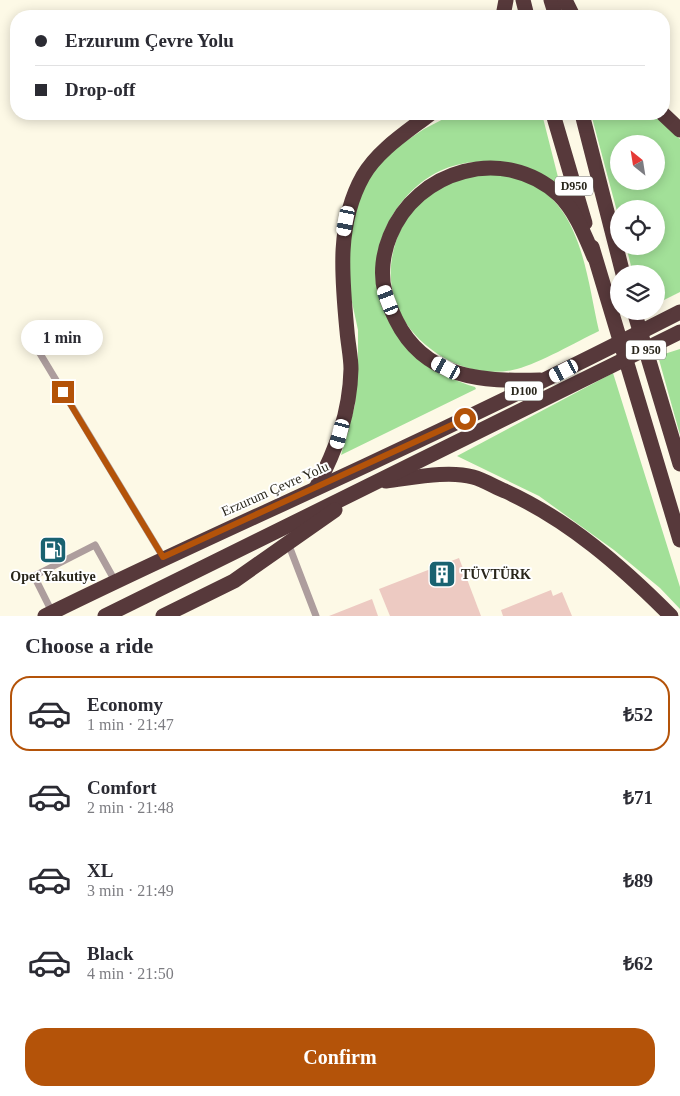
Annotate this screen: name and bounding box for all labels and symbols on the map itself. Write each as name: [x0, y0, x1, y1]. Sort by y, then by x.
north arrow: [610, 135, 665, 190]
road number: D950: [555, 177, 593, 196]
car: [335, 205, 356, 237]
car: [375, 283, 400, 317]
callout: 1 min: [22, 320, 104, 354]
road number: D 950: [626, 340, 666, 360]
car: [429, 354, 462, 382]
car: [547, 358, 580, 384]
route end: [52, 381, 74, 403]
road number: D100: [505, 382, 543, 401]
route start: [454, 408, 476, 430]
car: [328, 418, 351, 450]
street label: Erzurum Çevre Yolu: [219, 459, 331, 519]
fuel station icon: Opet Yakutiye: [38, 535, 68, 565]
building icon: TÜVTÜRK: [427, 559, 457, 589]
place label: TÜVTÜRK: [461, 566, 531, 582]
place label: Opet Yakutiye: [10, 569, 96, 584]

